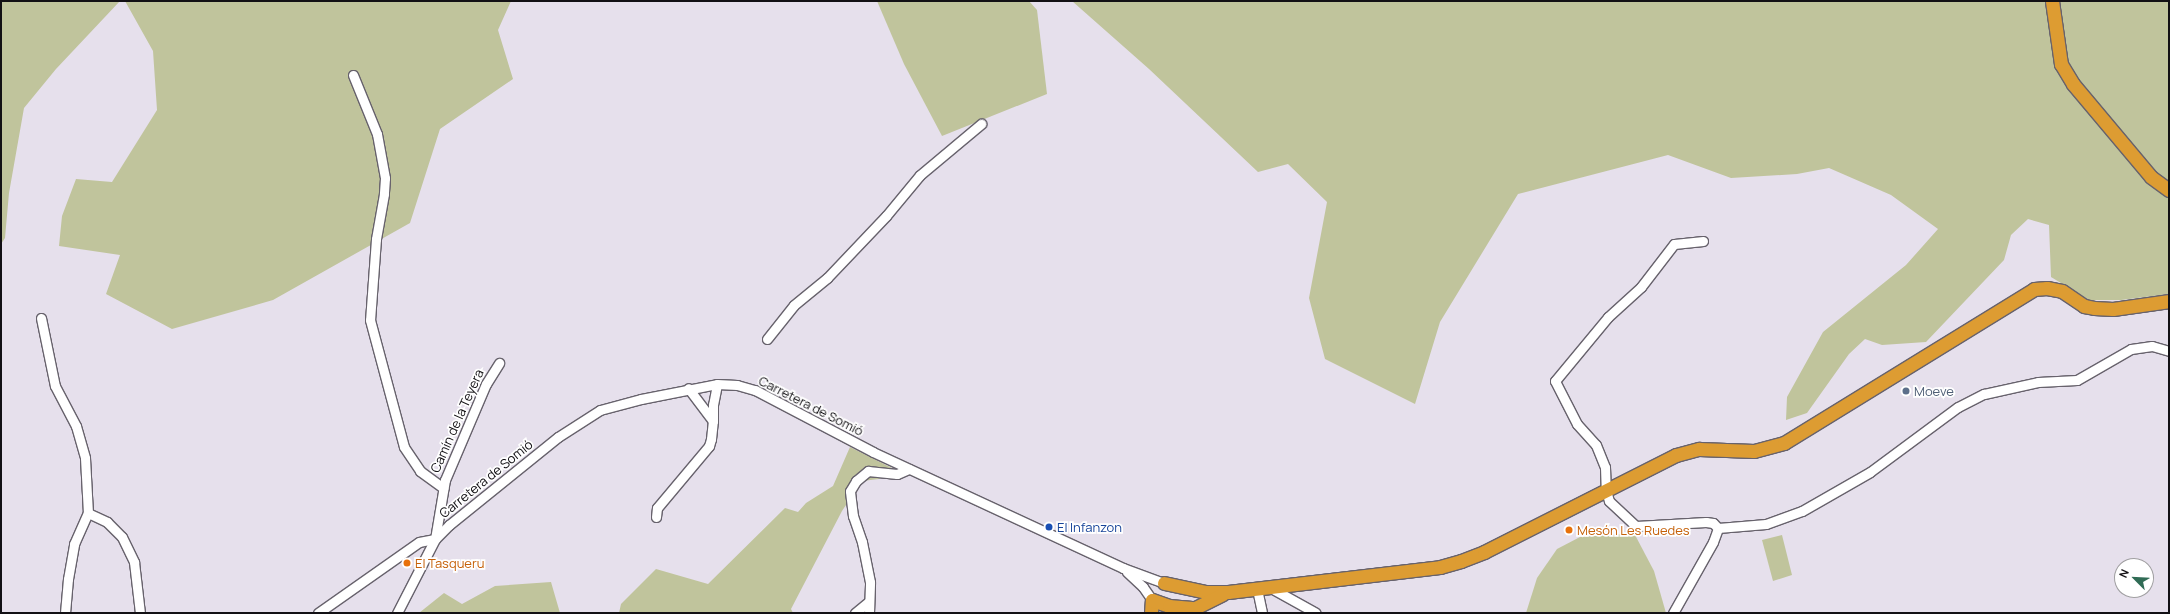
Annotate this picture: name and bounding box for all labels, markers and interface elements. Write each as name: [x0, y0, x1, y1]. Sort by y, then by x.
street label: Camín de la Teyera: [427, 367, 487, 475]
street label: Carretera de Somió: [756, 373, 866, 439]
place label: Moeve: [1914, 383, 1954, 399]
marker: Moeve: [1901, 386, 1911, 396]
street label: Carretera de Somió: [436, 437, 536, 521]
place label: El Infanzon: [1057, 519, 1122, 535]
marker: El Infanzon: [1044, 522, 1054, 532]
place label: Mesón Les Ruedes: [1577, 522, 1690, 538]
marker: Mesón Les Ruedes: [1564, 525, 1574, 535]
place label: El Tasqueru: [415, 555, 484, 571]
marker: El Tasqueru: [402, 558, 412, 568]
north arrow: [2114, 558, 2154, 598]
text: N: [2115, 567, 2132, 580]

